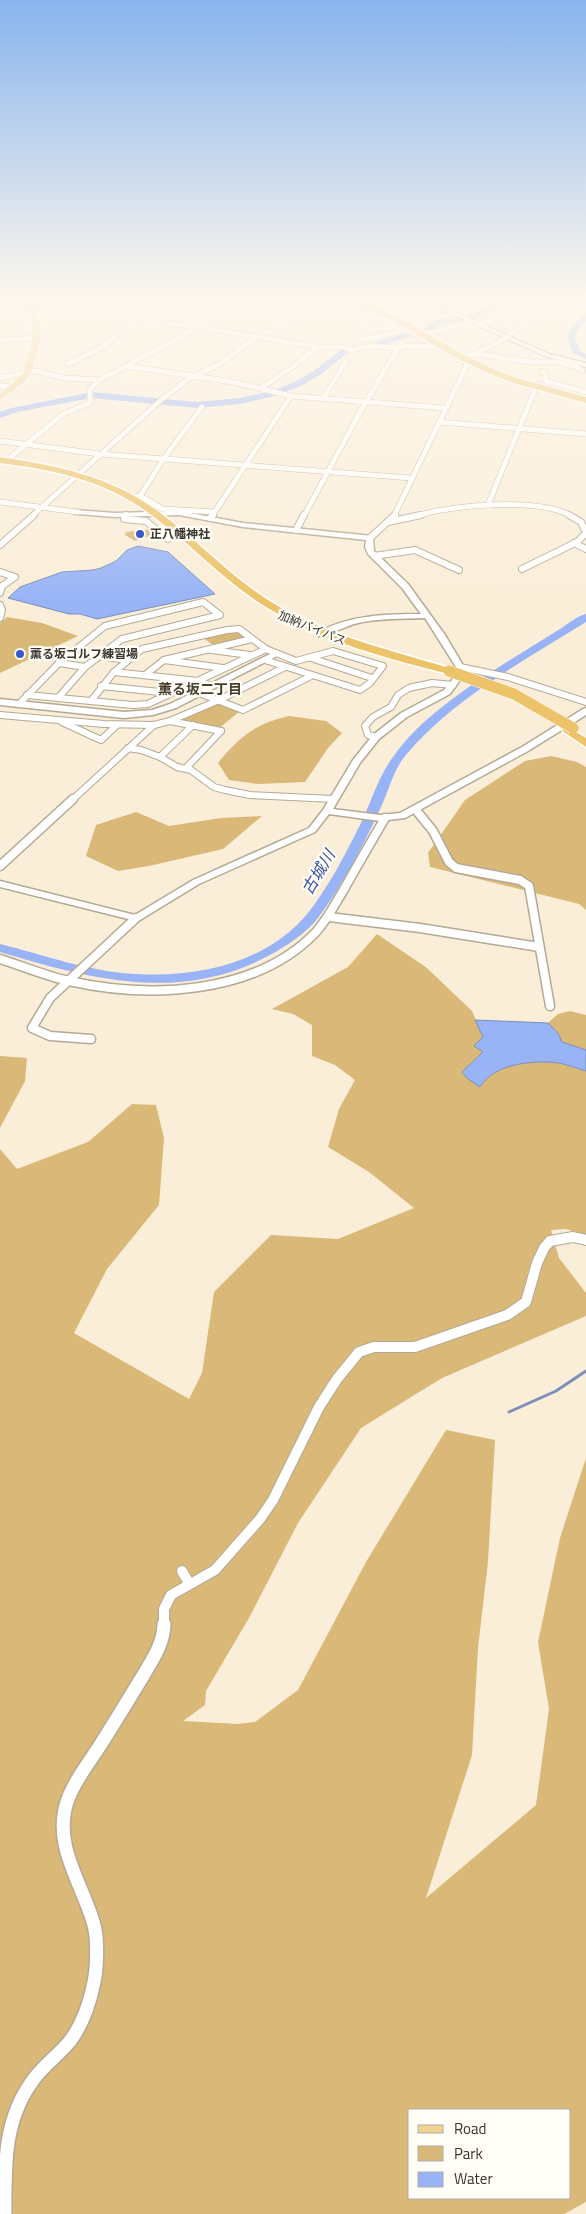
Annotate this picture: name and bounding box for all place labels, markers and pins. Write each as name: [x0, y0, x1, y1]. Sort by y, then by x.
place label: 正八幡神社: [150, 524, 210, 543]
marker: 正八幡神社: [134, 528, 146, 540]
place label: 薫る坂ゴルフ練習場: [30, 644, 138, 663]
marker: 薫る坂ゴルフ練習場: [14, 648, 26, 660]

